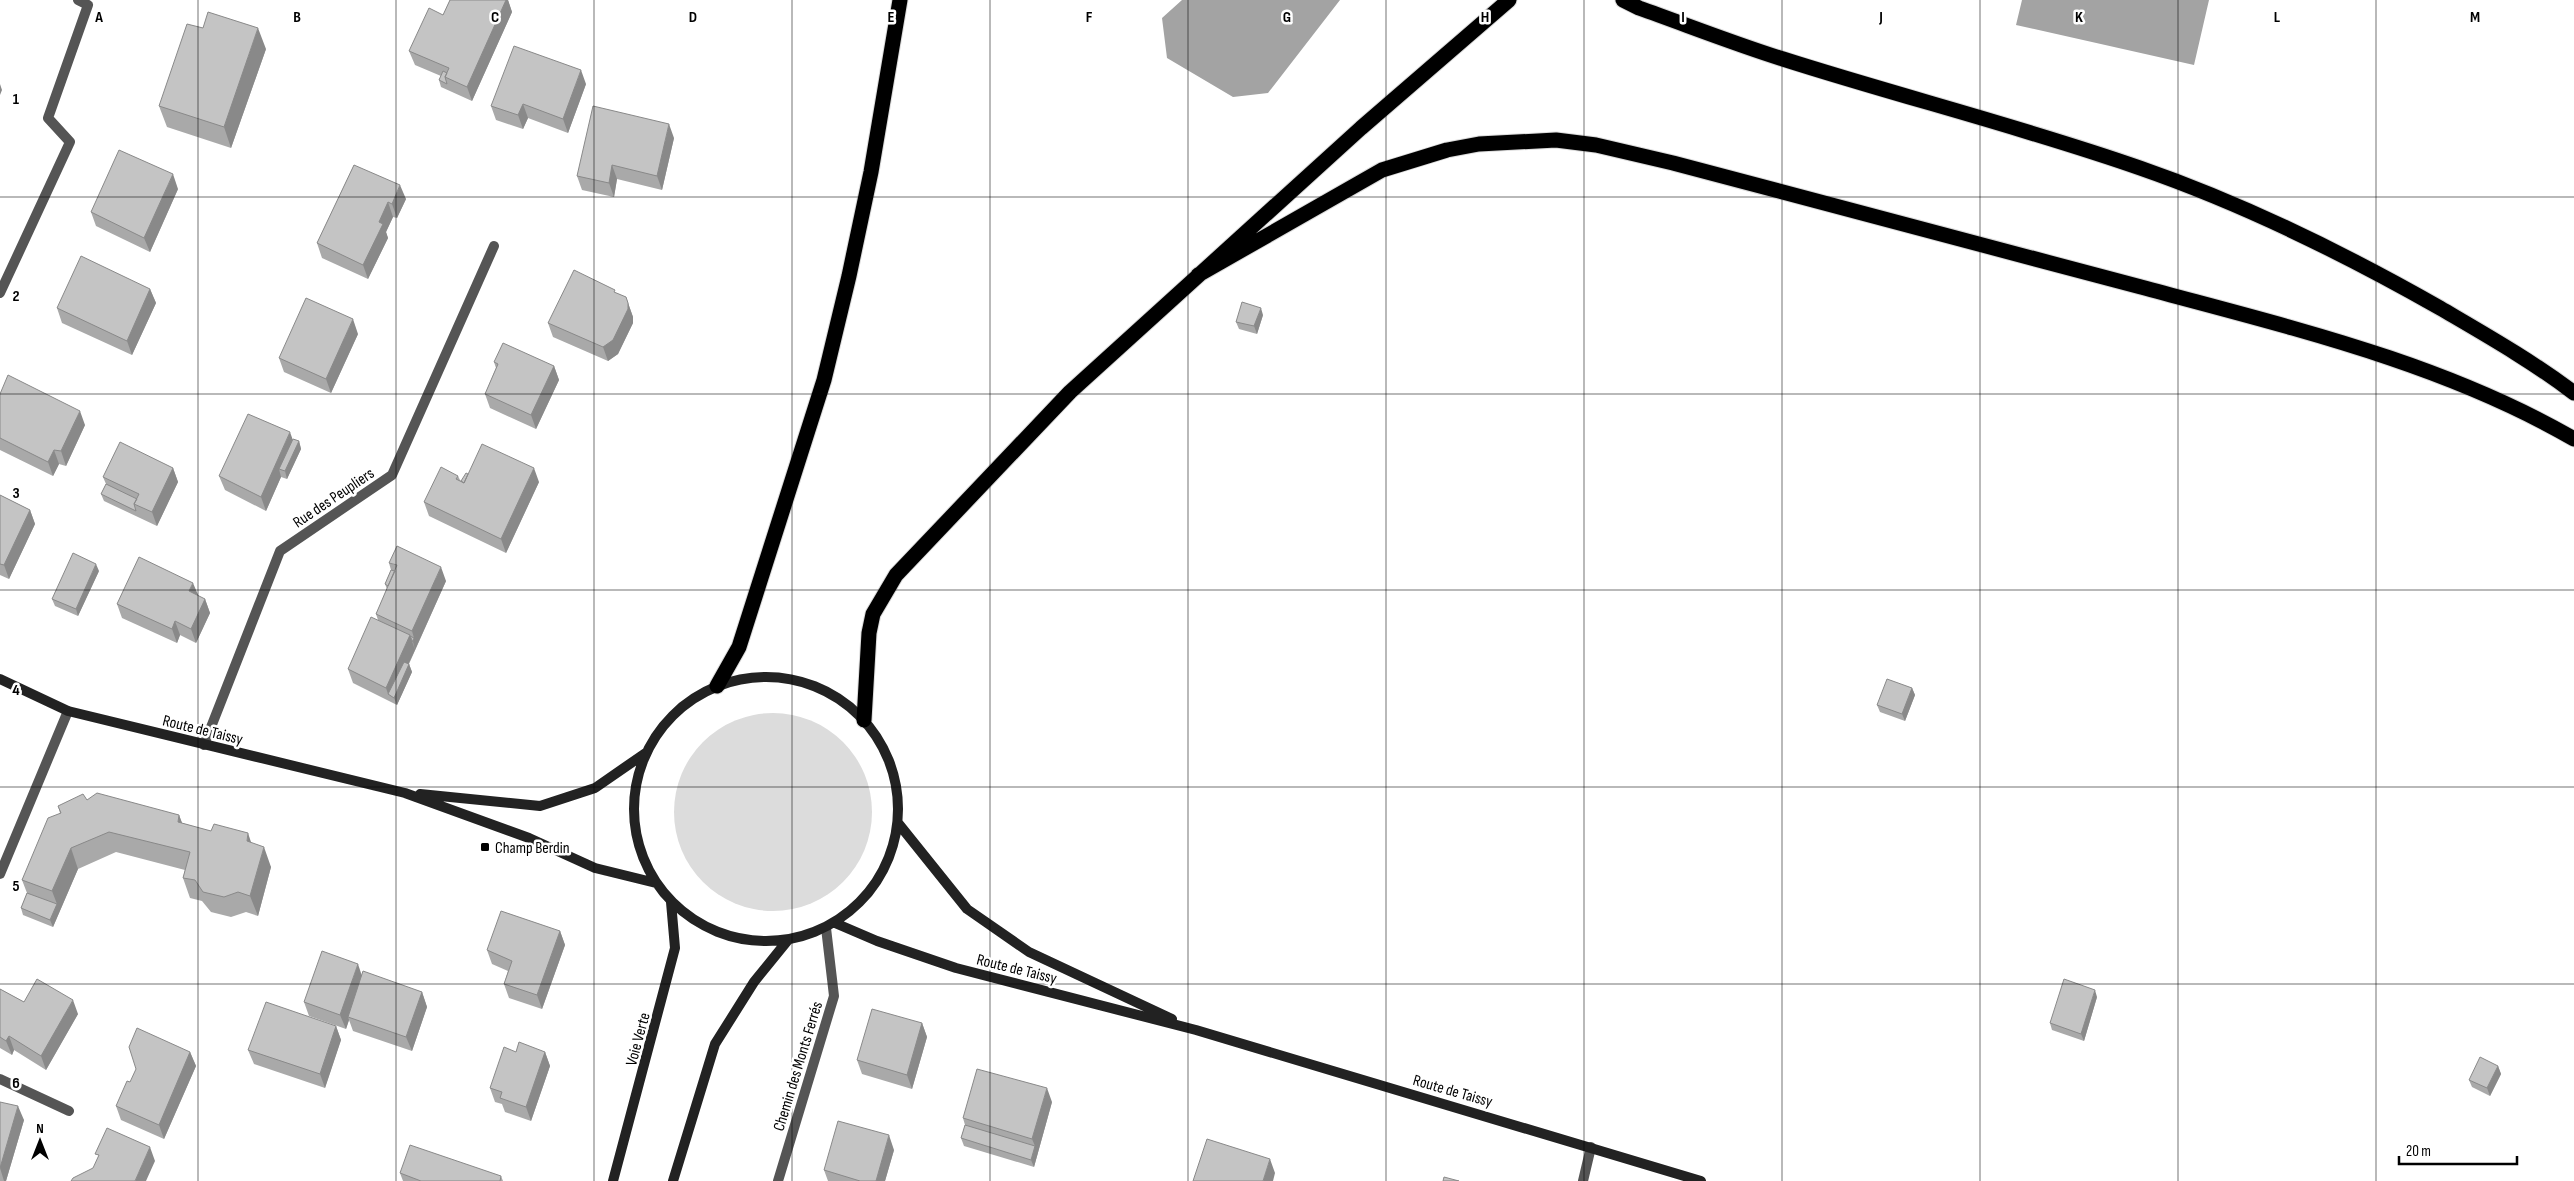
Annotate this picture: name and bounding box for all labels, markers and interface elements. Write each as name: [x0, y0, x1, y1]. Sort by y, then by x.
text: A: [94, 8, 103, 27]
text: B: [293, 8, 301, 27]
text: C: [491, 8, 499, 27]
text: D: [689, 8, 697, 27]
text: E: [888, 8, 895, 27]
text: F: [1086, 8, 1093, 27]
text: G: [1283, 8, 1291, 27]
text: H: [1481, 8, 1489, 27]
text: I: [1681, 8, 1685, 27]
text: J: [1878, 8, 1883, 27]
text: K: [2075, 8, 2083, 27]
text: L: [2274, 8, 2281, 27]
text: M: [2470, 8, 2480, 27]
text: 1: [13, 90, 20, 109]
text: 2: [12, 287, 20, 306]
street label: Rue des Peupliers: [290, 464, 378, 532]
text: 3: [12, 484, 20, 503]
text: 4: [12, 681, 20, 700]
street label: Route de Taissy: [161, 711, 245, 750]
place label: Champ Berdin: [495, 839, 570, 858]
marker: Champ Berdin: [479, 841, 491, 853]
text: 5: [12, 877, 20, 896]
street label: Route de Taissy: [975, 950, 1059, 989]
street label: Chemin des Monts Ferrés: [770, 999, 827, 1134]
street label: Voie Verte: [622, 1011, 655, 1068]
street label: Route de Taissy: [1411, 1071, 1495, 1112]
text: 6: [12, 1074, 20, 1093]
north arrow: [15, 1116, 65, 1166]
text: N: [36, 1120, 44, 1137]
scale bar: [2399, 1134, 2516, 1166]
text: 20 m: [2406, 1142, 2431, 1161]

